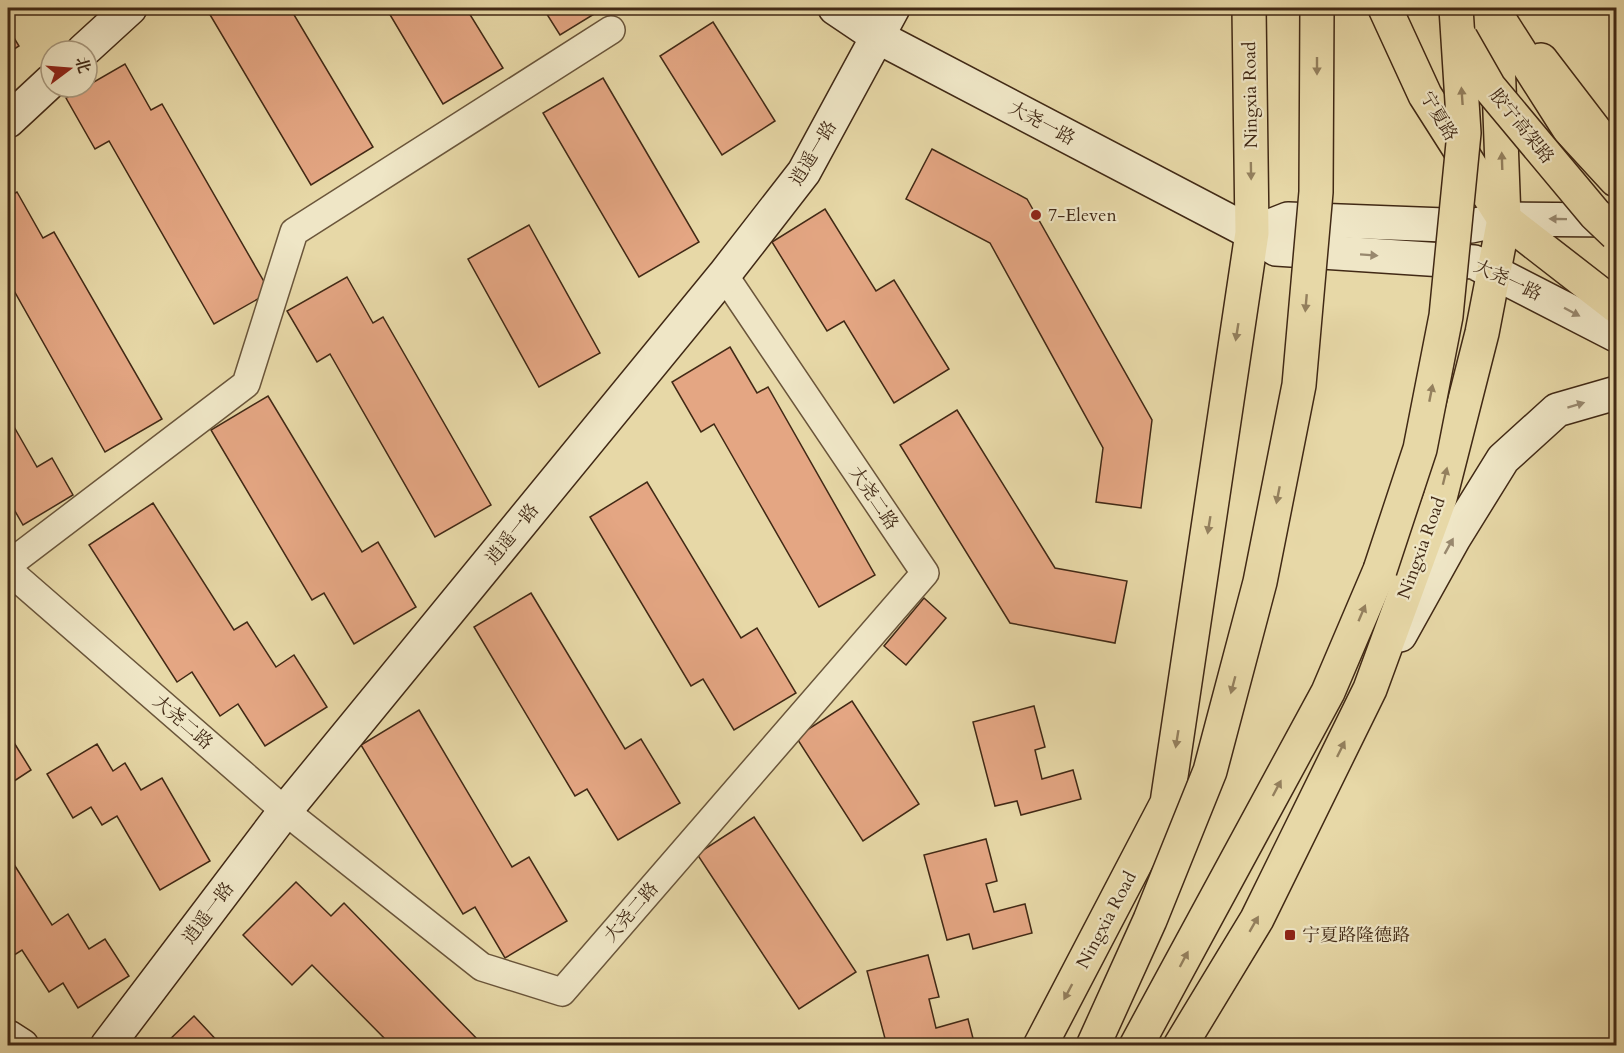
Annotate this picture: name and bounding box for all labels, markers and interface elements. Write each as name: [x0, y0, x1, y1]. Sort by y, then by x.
north arrow: [39, 39, 99, 99]
street label: Ningxia Road: [1237, 41, 1264, 149]
text: 北: [70, 54, 95, 76]
one-way arrow: [1312, 56, 1322, 75]
street label: 胶宁高架路: [1484, 83, 1560, 169]
one-way arrow: [1457, 86, 1467, 105]
street label: 宁夏路: [1414, 87, 1463, 146]
street label: 大尧一路: [1004, 96, 1079, 151]
street label: 逍遥一路: [784, 116, 843, 191]
one-way arrow: [1497, 152, 1507, 171]
one-way arrow: [1247, 161, 1256, 180]
place label: 7-Eleven: [1048, 203, 1117, 228]
marker: 7-Eleven: [1029, 208, 1043, 222]
one-way arrow: [1549, 214, 1568, 224]
one-way arrow: [1359, 250, 1378, 259]
street label: 大尧一路: [1470, 254, 1546, 307]
one-way arrow: [1302, 293, 1311, 312]
one-way arrow: [1564, 307, 1581, 317]
one-way arrow: [1233, 323, 1242, 342]
one-way arrow: [1427, 383, 1436, 402]
one-way arrow: [1567, 400, 1585, 409]
street label: 大尧二路: [843, 461, 904, 535]
one-way arrow: [1441, 466, 1451, 485]
one-way arrow: [1273, 486, 1282, 505]
street label: Ningxia Road: [1391, 493, 1452, 603]
street label: 逍遥一路: [480, 498, 545, 570]
one-way arrow: [1204, 516, 1213, 535]
one-way arrow: [1444, 537, 1454, 554]
one-way arrow: [1357, 603, 1367, 621]
one-way arrow: [1228, 676, 1237, 694]
street label: 大尧二路: [147, 689, 218, 755]
one-way arrow: [1172, 729, 1181, 748]
one-way arrow: [1336, 741, 1345, 758]
one-way arrow: [1272, 779, 1282, 796]
street label: Ningxia Road: [1070, 867, 1143, 973]
street label: 逍遥一路: [177, 877, 240, 950]
street label: 大尧二路: [598, 877, 664, 948]
one-way arrow: [1249, 915, 1259, 932]
place label: 宁夏路隆德路: [1302, 923, 1410, 948]
marker: 宁夏路隆德路: [1283, 928, 1297, 942]
one-way arrow: [1179, 950, 1189, 967]
one-way arrow: [1063, 984, 1072, 1001]

